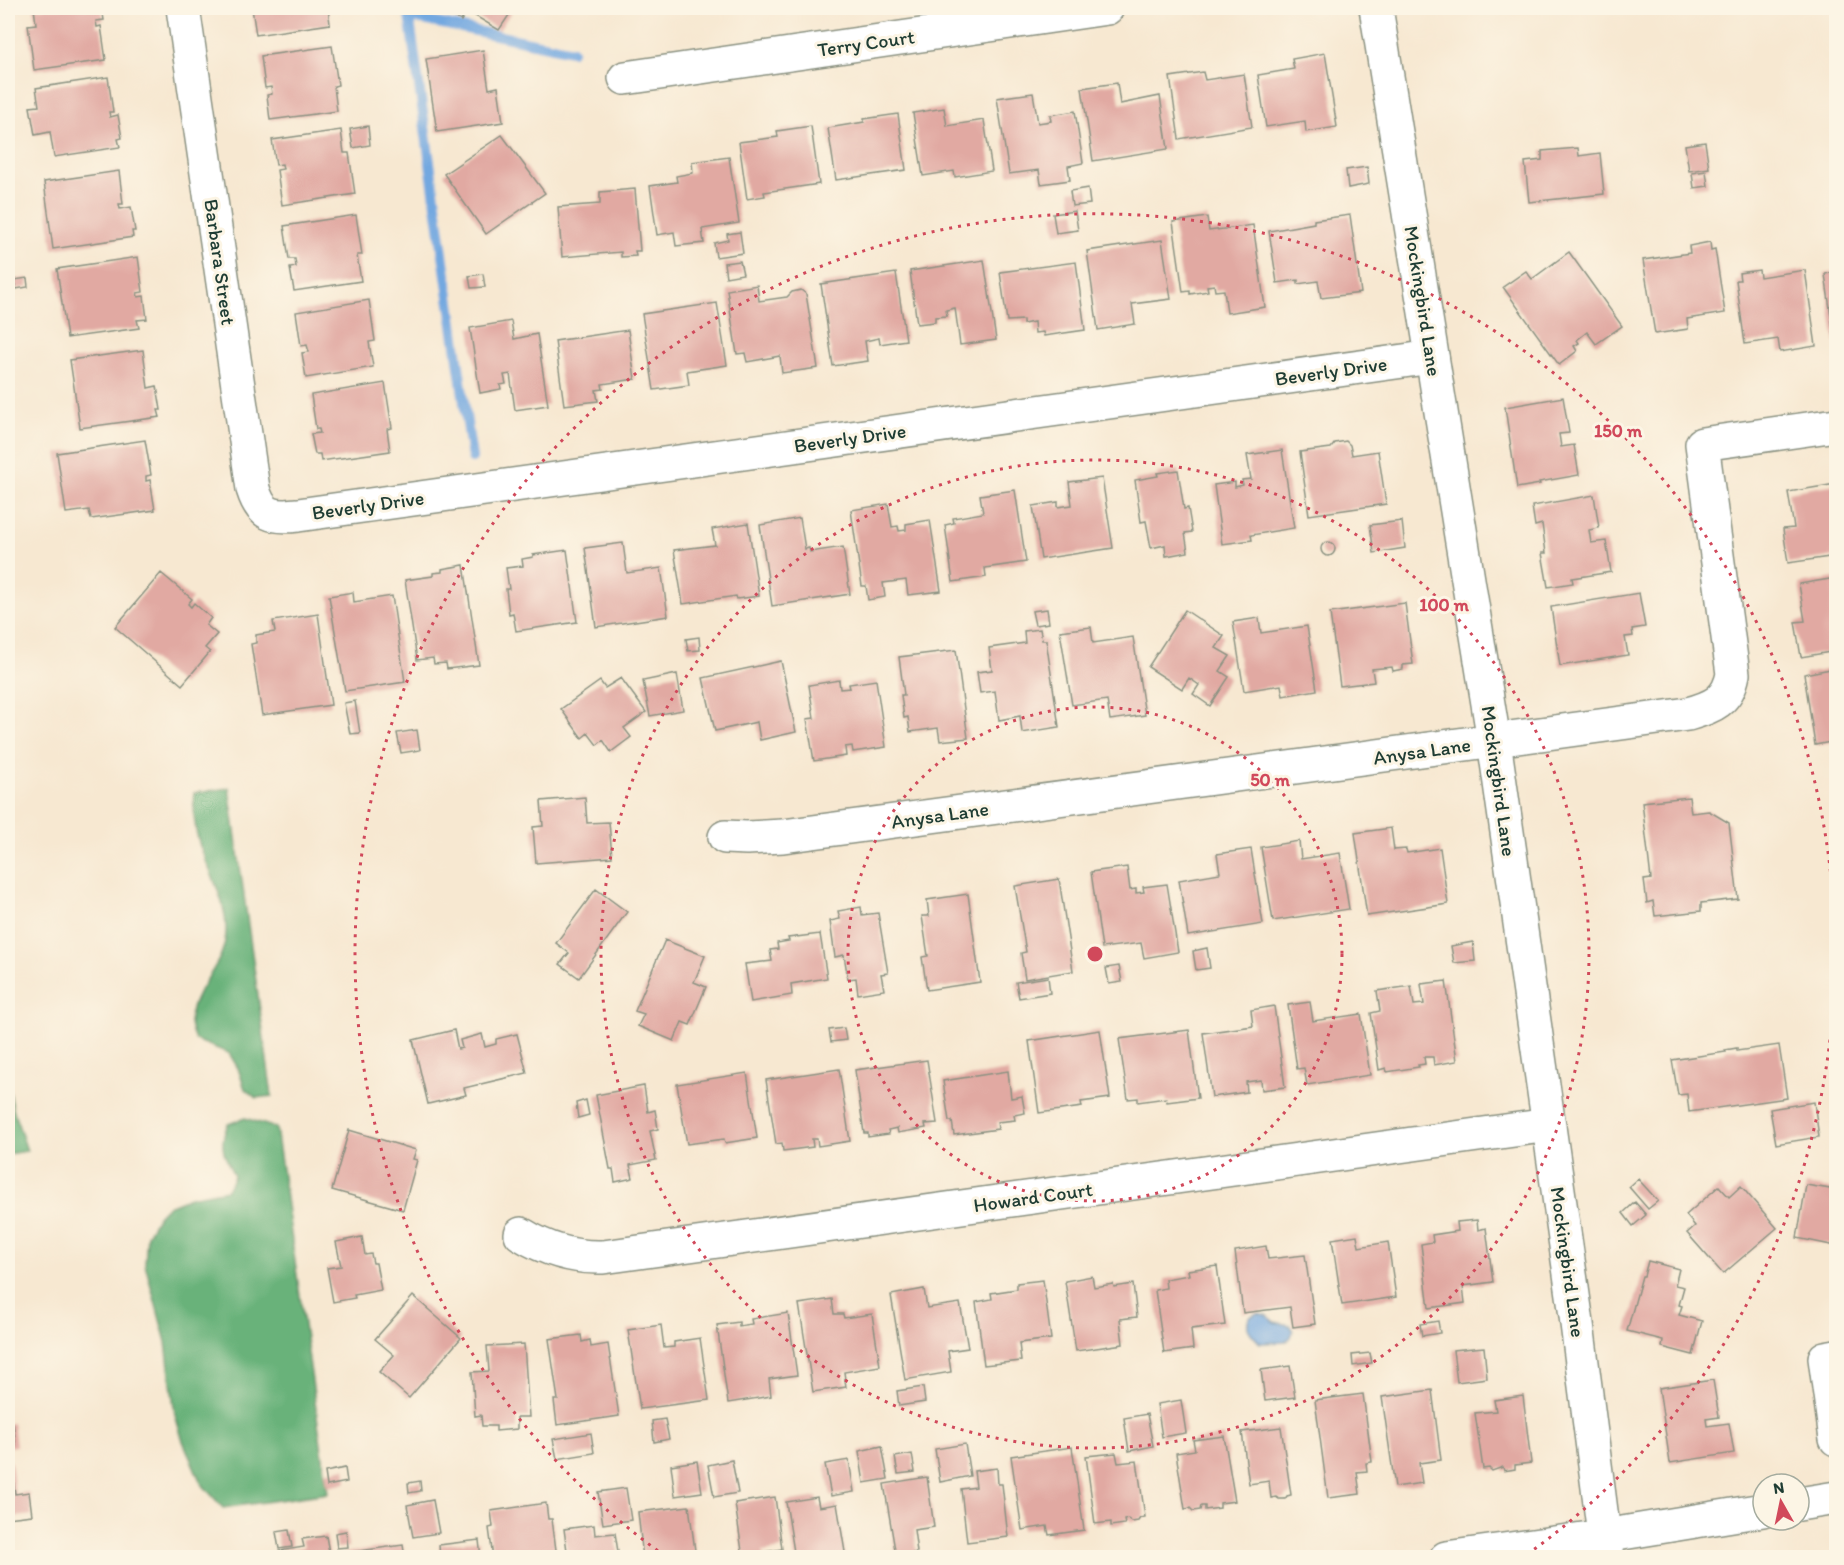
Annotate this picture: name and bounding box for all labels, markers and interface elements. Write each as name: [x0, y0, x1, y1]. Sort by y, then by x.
street label: Terry Court: [816, 24, 917, 62]
street label: Barbara Street: [199, 197, 241, 327]
street label: Mockingbird Lane: [1399, 224, 1447, 378]
street label: Beverly Drive: [1273, 351, 1389, 391]
street label: Beverly Drive: [792, 418, 908, 458]
text: 150 m: [1594, 420, 1643, 442]
street label: Beverly Drive: [310, 485, 426, 525]
text: 100 m: [1419, 594, 1470, 616]
street label: Mockingbird Lane: [1477, 704, 1521, 858]
street label: Anysa Lane: [1372, 732, 1472, 770]
text: 50 m: [1250, 769, 1291, 791]
street label: Anysa Lane: [890, 796, 990, 834]
centre of rings: [1085, 944, 1105, 964]
street label: Howard Court: [972, 1177, 1095, 1217]
street label: Mockingbird Lane: [1546, 1185, 1590, 1339]
north arrow: [1751, 1472, 1811, 1532]
text: N: [1772, 1477, 1786, 1498]

